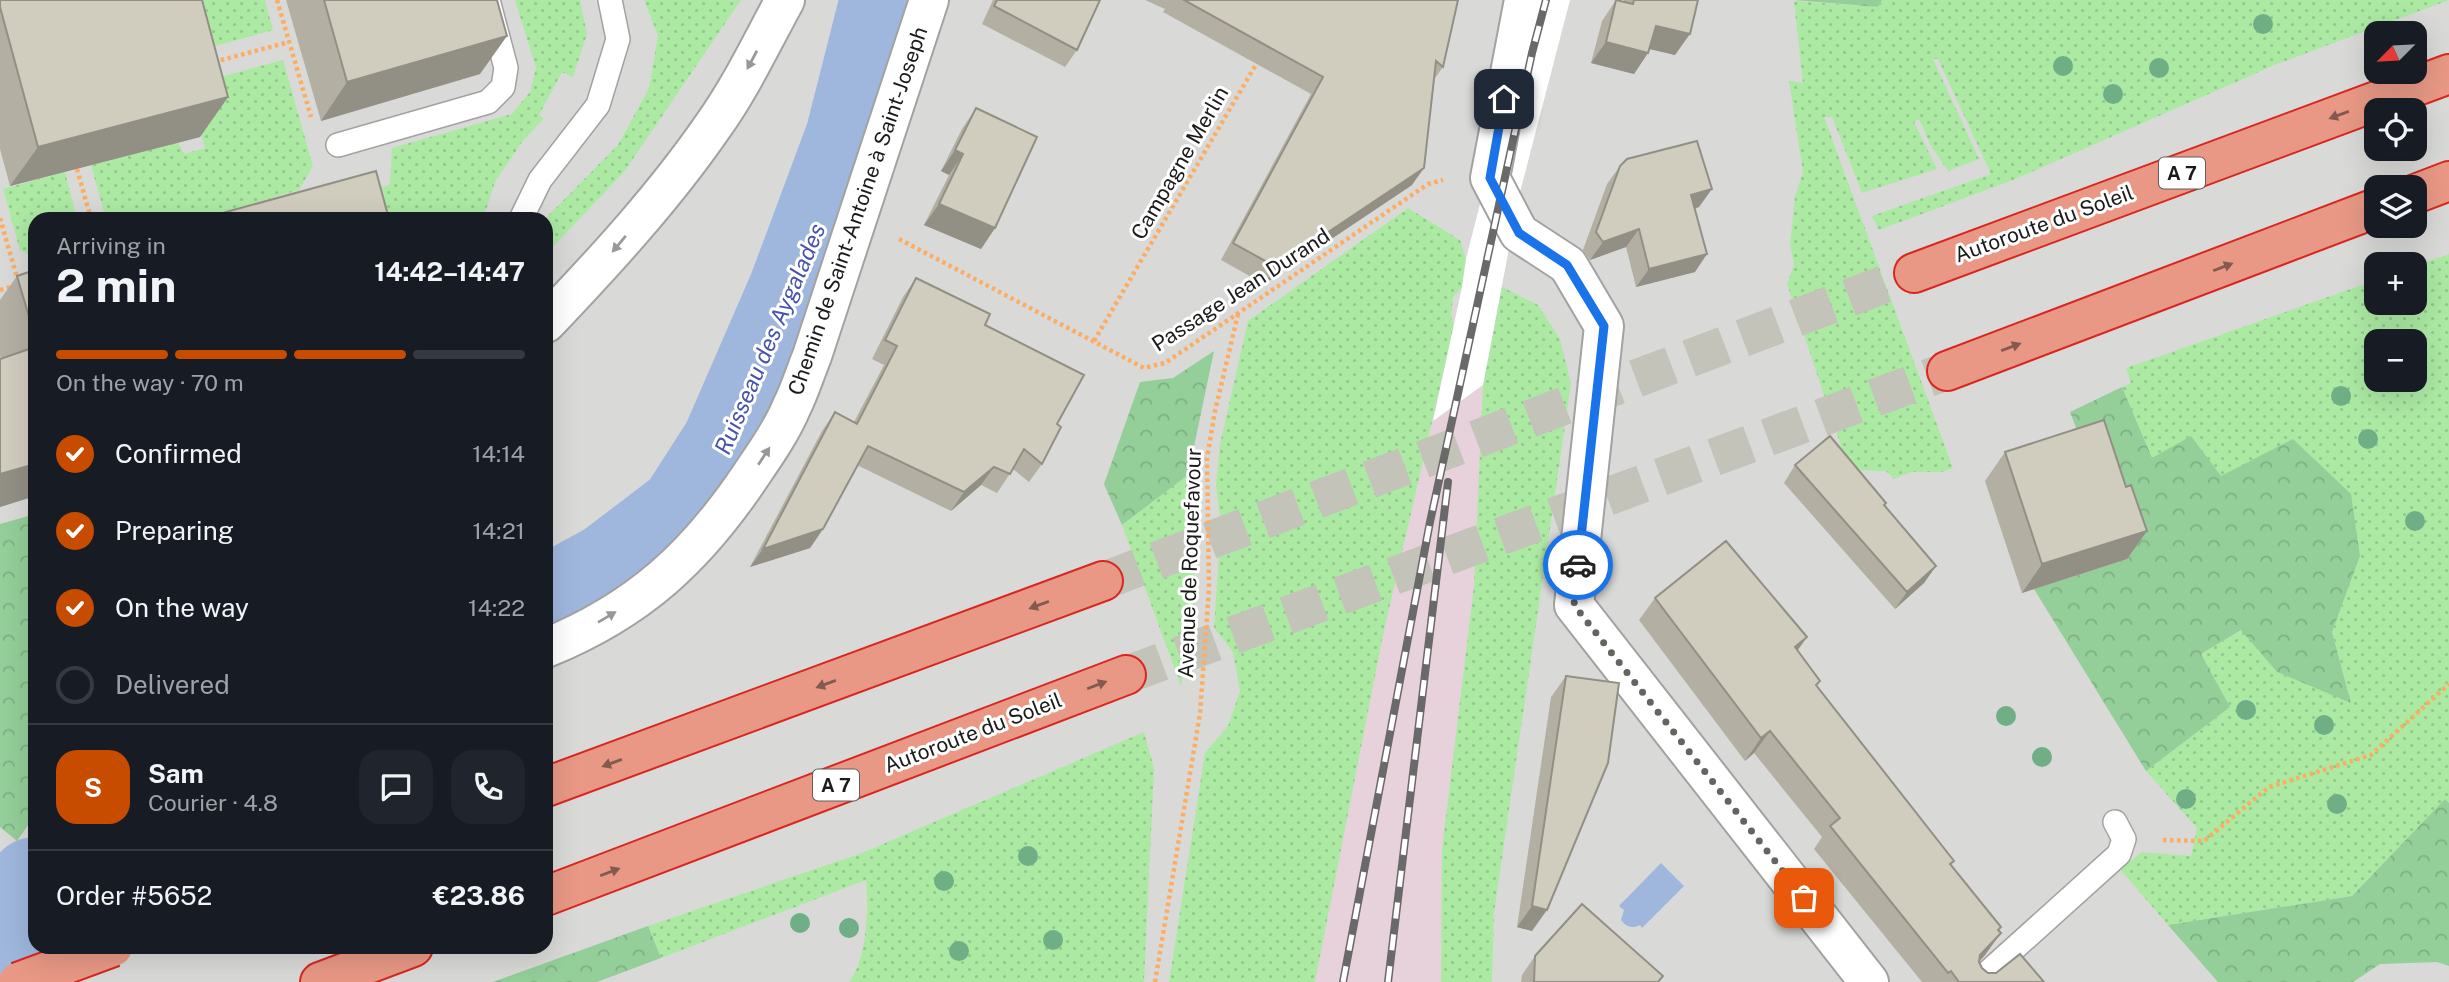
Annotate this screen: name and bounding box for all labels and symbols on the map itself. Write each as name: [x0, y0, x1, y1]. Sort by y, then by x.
north arrow: [2364, 21, 2427, 84]
street label: Chemin de Saint-Antoine à Saint-Joseph: [783, 23, 933, 398]
one-way arrow: [746, 50, 758, 70]
pin: [1474, 69, 1534, 129]
street label: Campagne Merlin: [1126, 82, 1233, 244]
one-way arrow: [2329, 110, 2350, 121]
road number: A 7: [2159, 158, 2205, 188]
street label: Autoroute du Soleil: [1951, 180, 2137, 267]
water label: Ruisseau des Aygalades: [709, 219, 830, 458]
street label: Passage Jean Durand: [1147, 223, 1334, 356]
one-way arrow: [611, 235, 627, 253]
one-way arrow: [2213, 261, 2234, 272]
one-way arrow: [2000, 342, 2021, 353]
one-way arrow: [757, 447, 770, 466]
street label: Avenue de Roquefavour: [1173, 447, 1206, 679]
courier: [1543, 530, 1613, 600]
one-way arrow: [1029, 600, 1050, 611]
one-way arrow: [597, 611, 616, 624]
one-way arrow: [815, 679, 836, 690]
one-way arrow: [1086, 680, 1107, 691]
street label: Autoroute du Soleil: [880, 687, 1065, 778]
one-way arrow: [602, 757, 623, 768]
road number: A 7: [813, 770, 859, 800]
one-way arrow: [599, 866, 620, 877]
pin: [1774, 868, 1834, 928]

